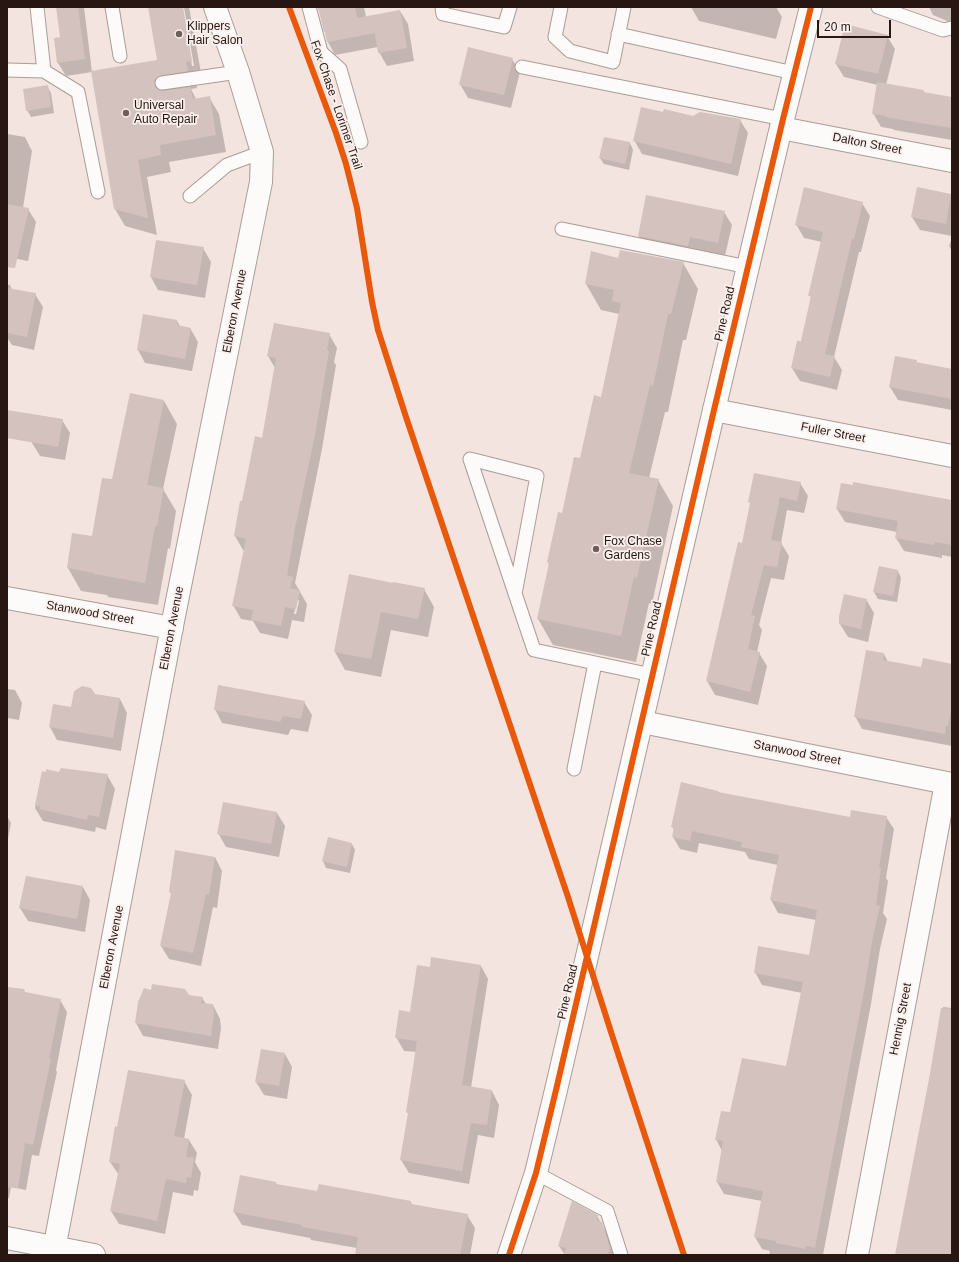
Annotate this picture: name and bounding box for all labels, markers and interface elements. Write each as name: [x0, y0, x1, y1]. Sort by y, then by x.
scale bar: [819, 12, 893, 38]
place label: Klippers Hair Salon: [187, 20, 243, 48]
text: 20 m: [824, 20, 851, 34]
marker: Klippers Hair Salon: [174, 29, 184, 39]
street label: Fox Chase - Lorimer Trail: [307, 39, 365, 171]
place label: Universal Auto Repair: [134, 99, 197, 127]
marker: Universal Auto Repair: [121, 108, 131, 118]
street label: Dalton Street: [831, 130, 903, 158]
street label: Elberon Avenue: [220, 268, 250, 354]
street label: Pine Road: [712, 285, 738, 343]
street label: Fuller Street: [800, 420, 866, 446]
place label: Fox Chase Gardens: [604, 535, 662, 563]
marker: Fox Chase Gardens: [591, 544, 601, 554]
street label: Elberon Avenue: [157, 585, 187, 671]
street label: Stanwood Street: [45, 598, 135, 628]
street label: Pine Road: [639, 600, 665, 658]
street label: Stanwood Street: [752, 737, 842, 769]
street label: Elberon Avenue: [97, 904, 127, 990]
street label: Pine Road: [555, 963, 581, 1021]
street label: Hennig Street: [887, 982, 915, 1056]

